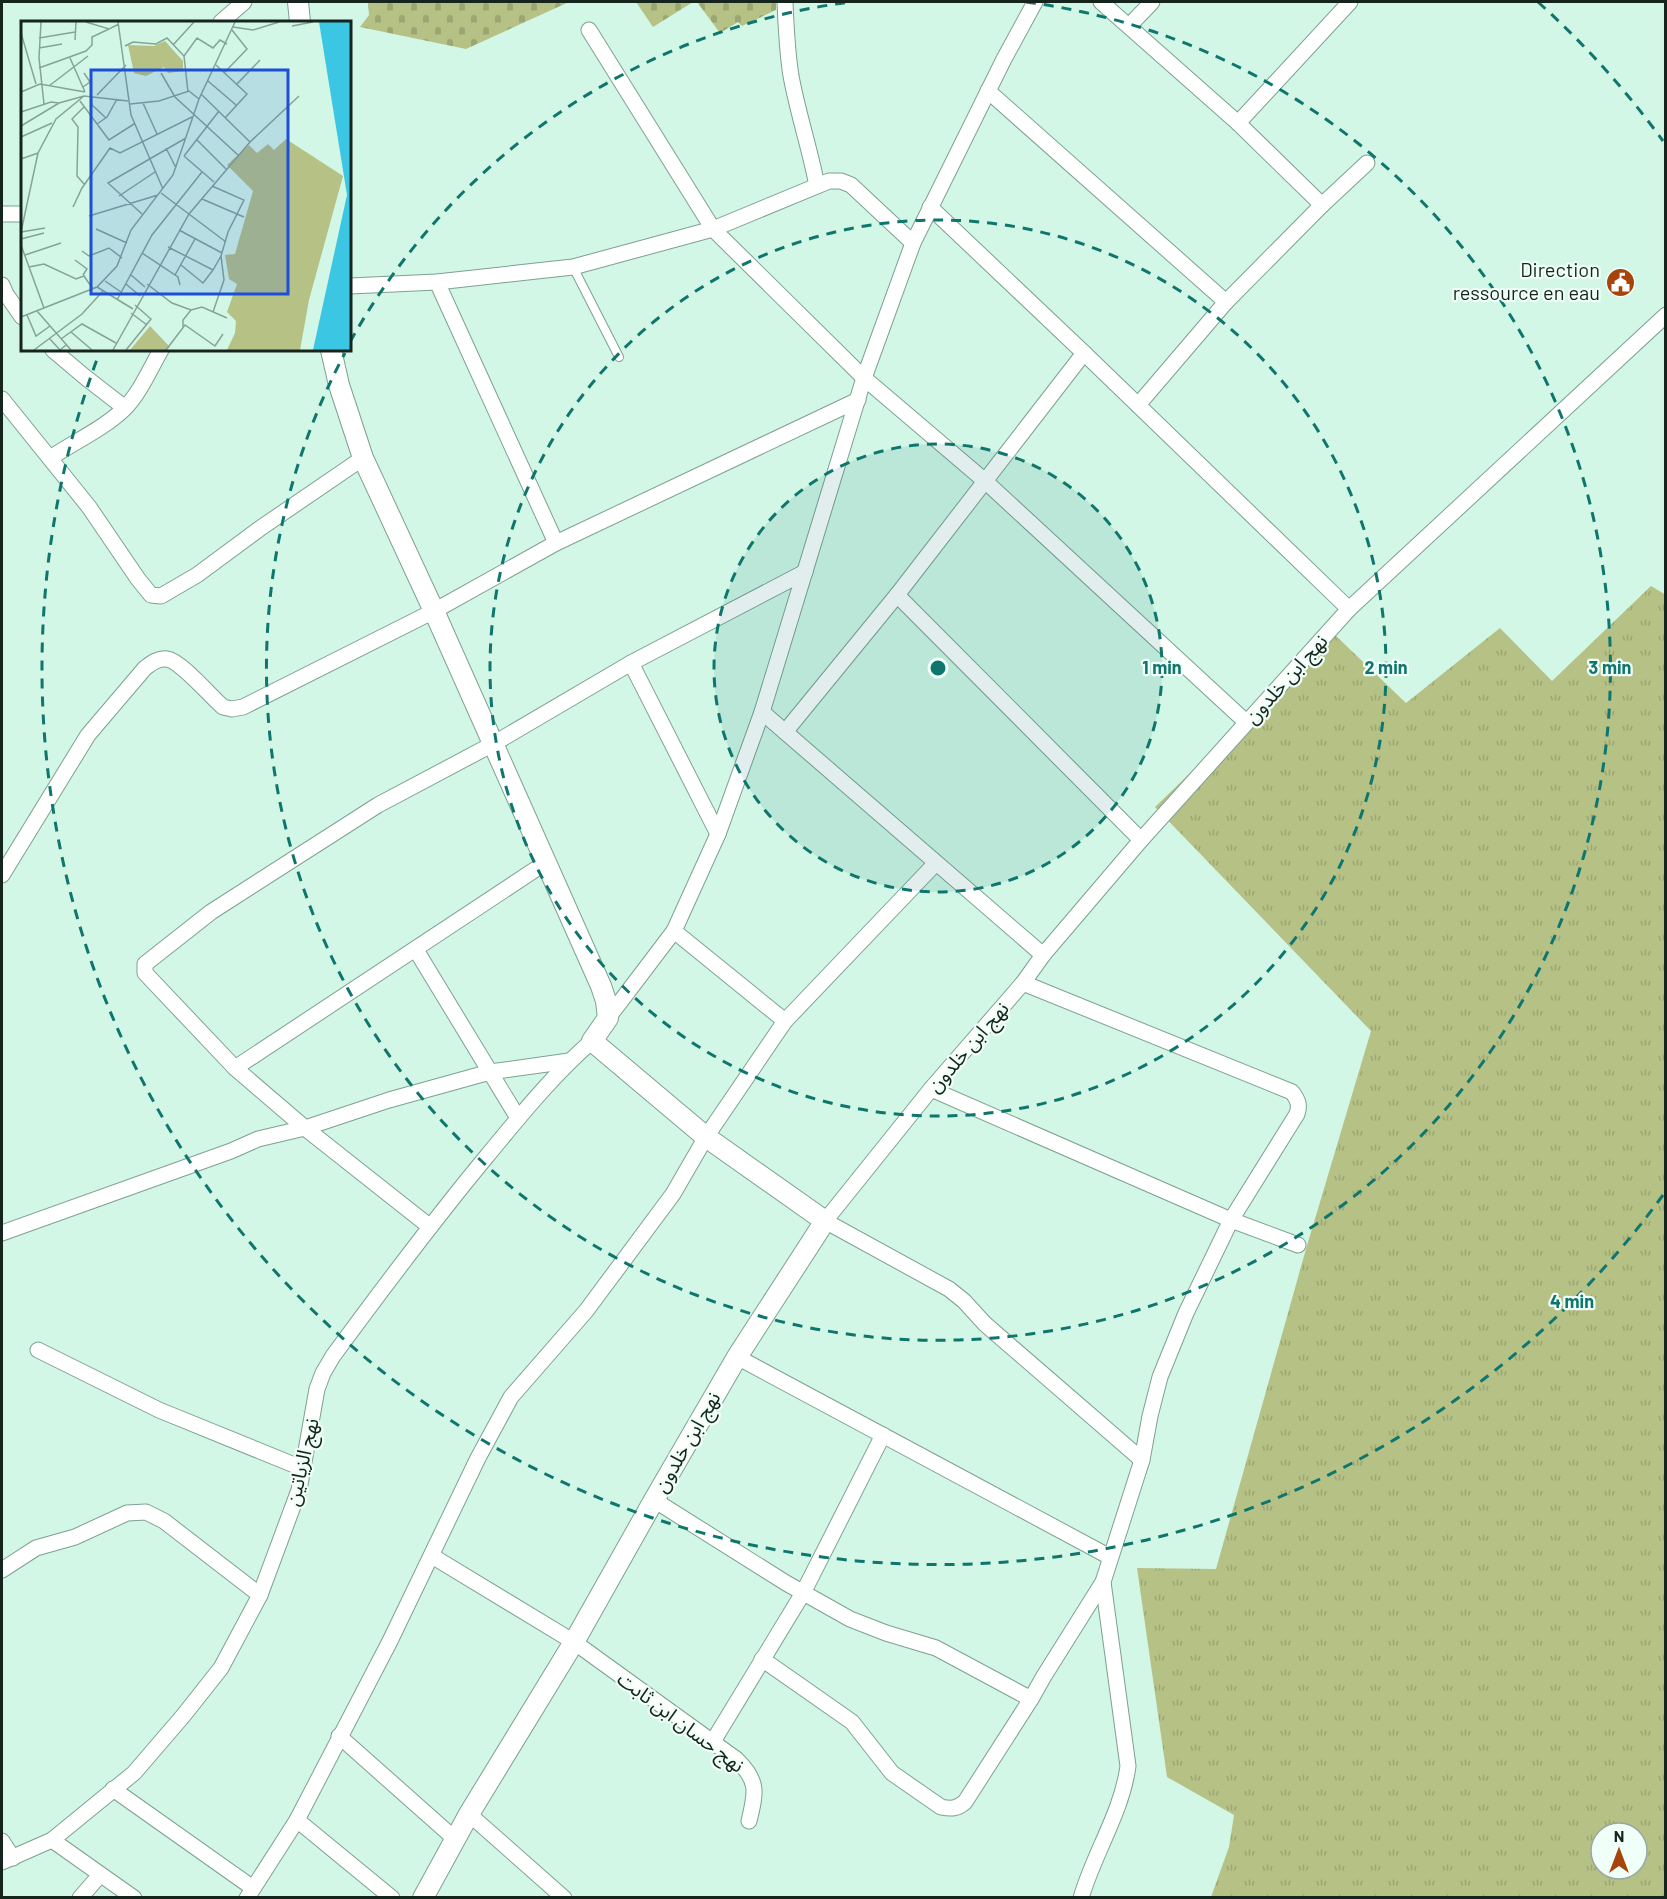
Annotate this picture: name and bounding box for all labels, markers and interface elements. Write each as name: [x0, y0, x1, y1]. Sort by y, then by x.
inset map: [21, 21, 351, 351]
place label: Direction ressource en eau: [1453, 257, 1600, 304]
public building icon: Direction ressource en eau: [1605, 266, 1637, 298]
street label: نهج ابن خلدون: [1239, 629, 1335, 731]
text: 1 min: [1142, 656, 1182, 678]
text: 2 min: [1364, 656, 1408, 678]
text: 3 min: [1589, 656, 1631, 678]
centre of rings: [928, 658, 948, 678]
street label: نهج ابن خلدون: [921, 996, 1016, 1099]
text: 4 min: [1550, 1290, 1594, 1312]
street label: نهج ابن خلدون: [648, 1387, 728, 1498]
street label: نهج الزياتين: [279, 1415, 327, 1509]
street label: نهج حسان ابن ثابت: [611, 1666, 750, 1780]
north arrow: [1589, 1821, 1649, 1881]
text: N: [1614, 1826, 1624, 1845]

